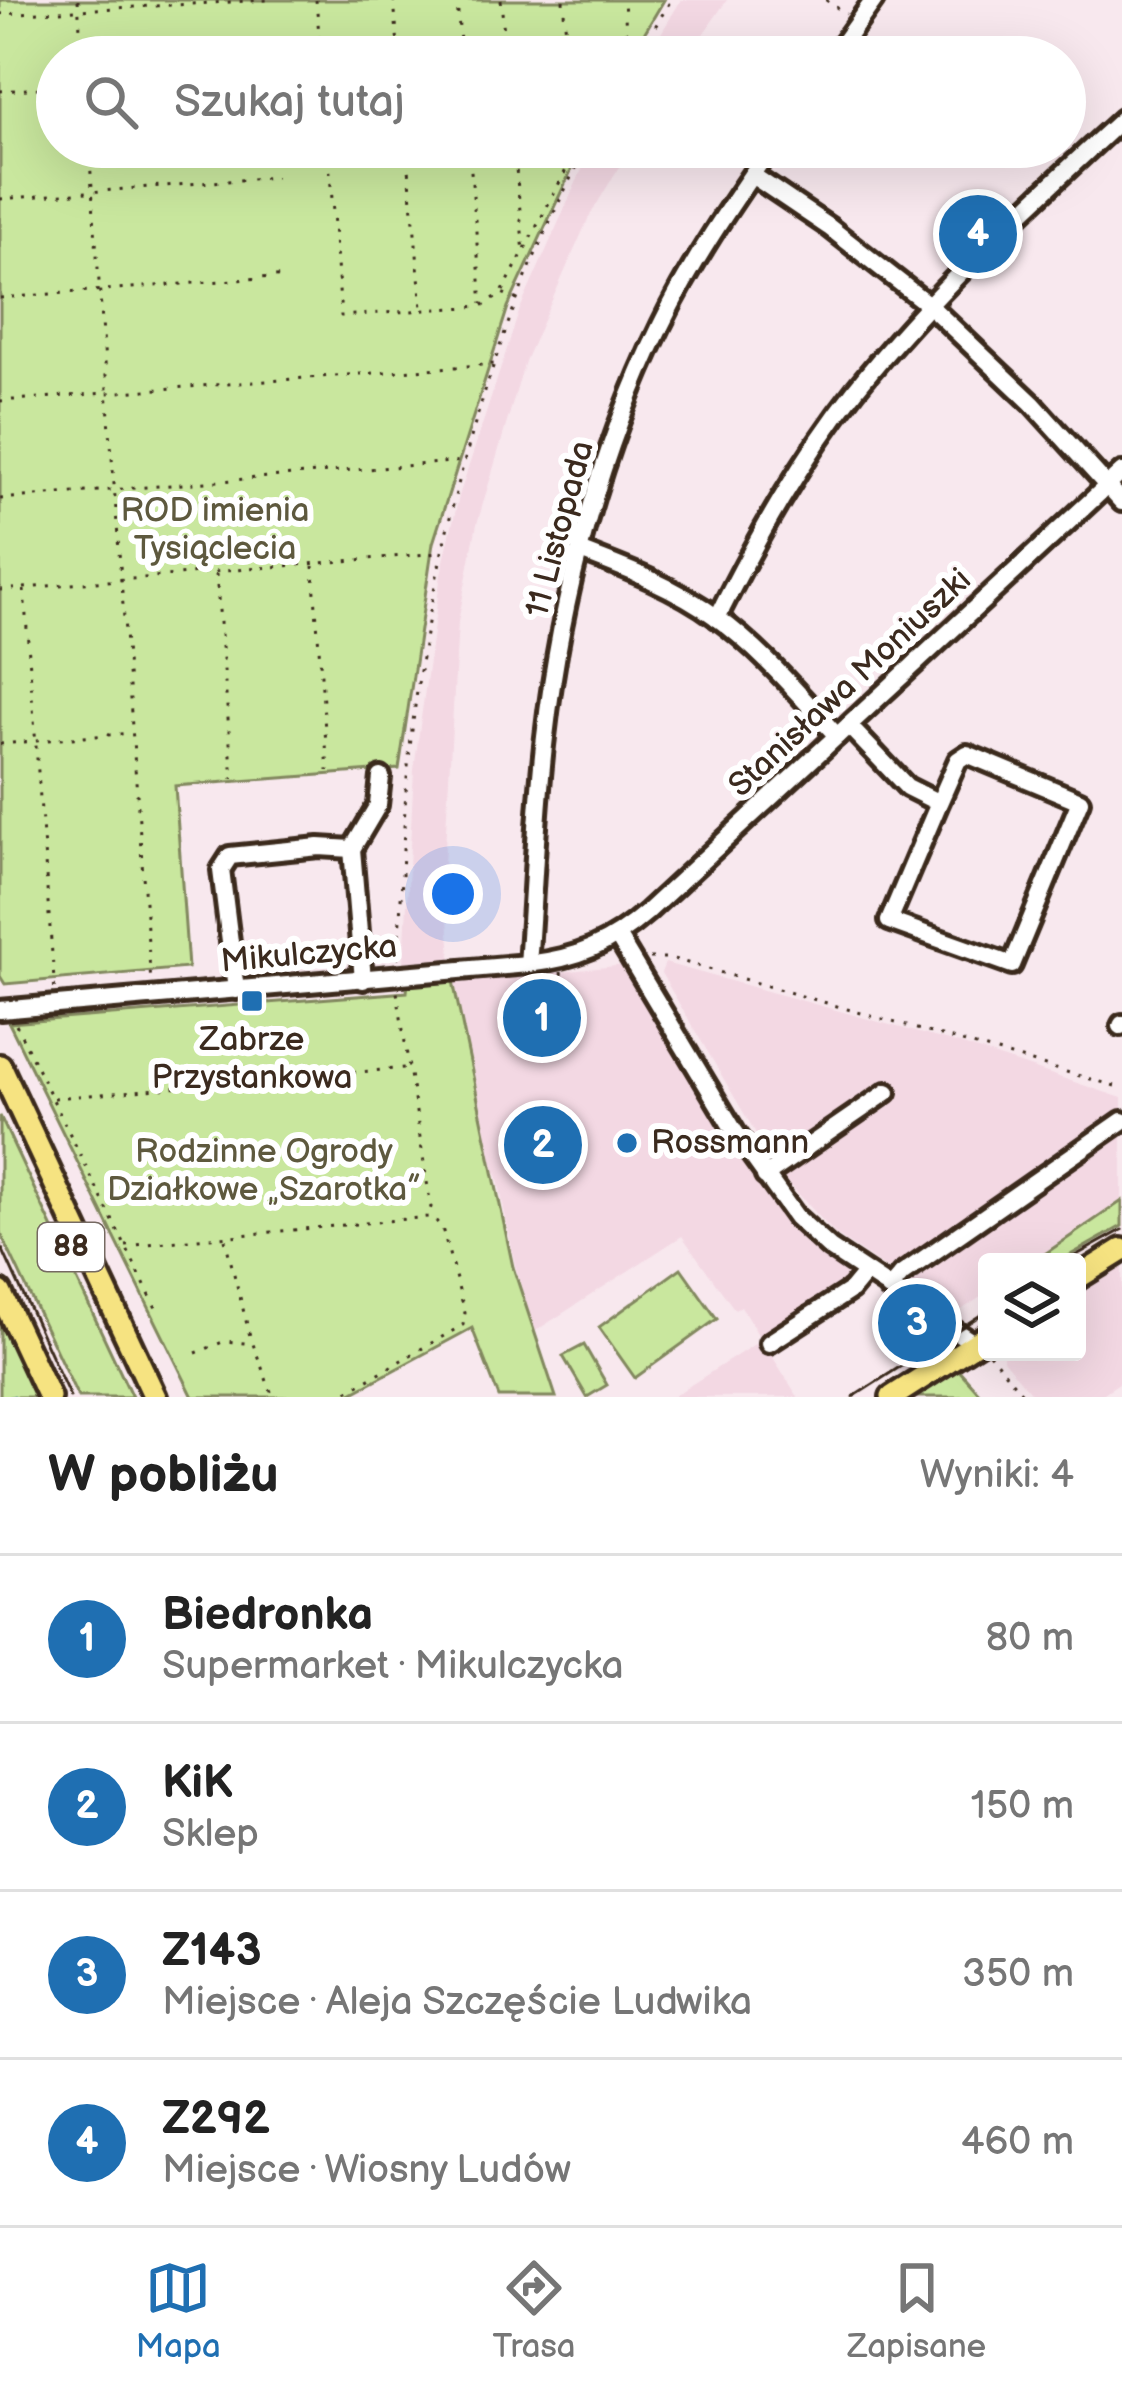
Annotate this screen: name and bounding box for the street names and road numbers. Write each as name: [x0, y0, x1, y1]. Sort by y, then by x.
street label: 11 Listopada: [517, 437, 603, 621]
street label: Stanisława Moniuszki: [721, 560, 979, 806]
street label: Mikulczycka: [219, 926, 399, 982]
road number: 88: [38, 1223, 104, 1271]

